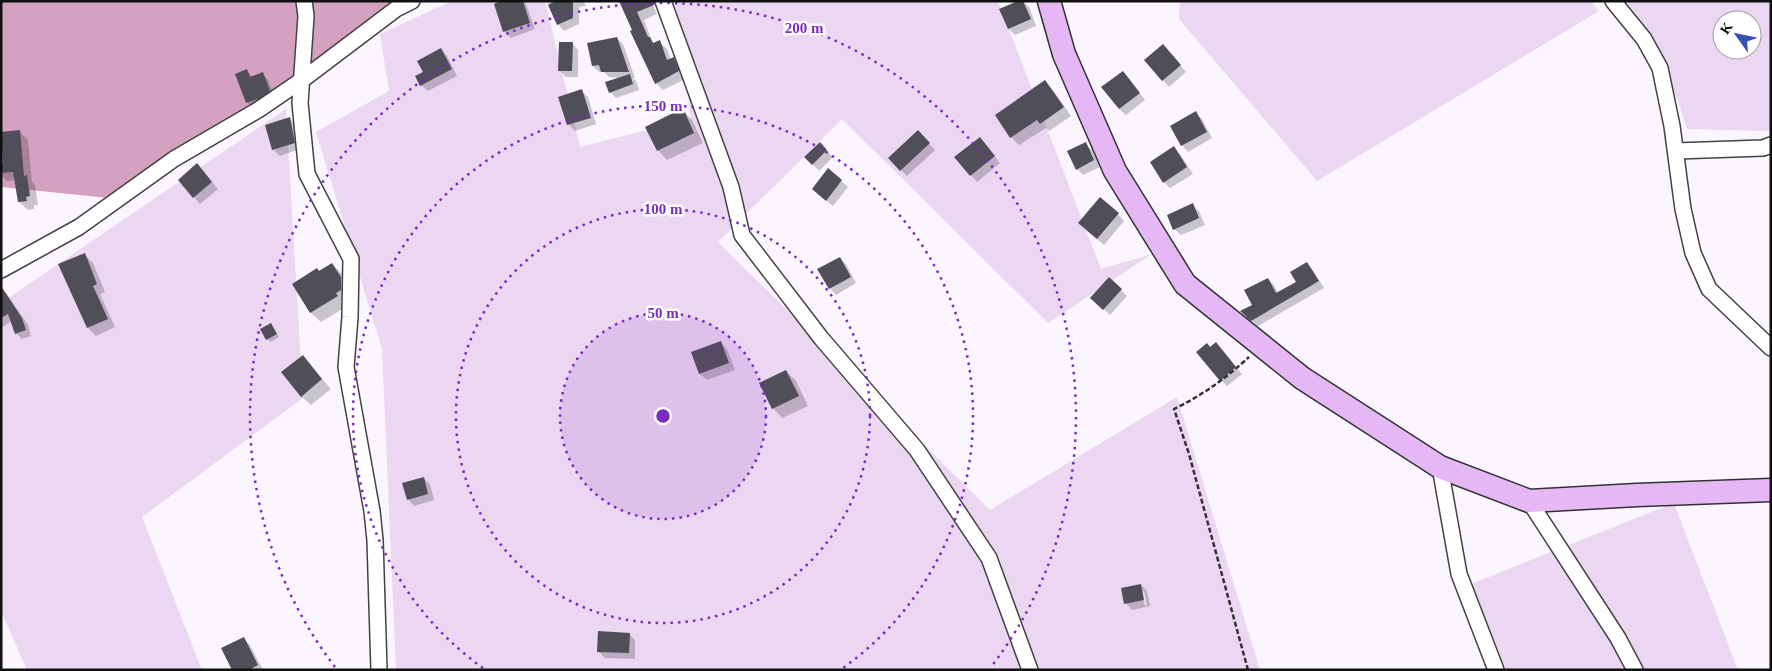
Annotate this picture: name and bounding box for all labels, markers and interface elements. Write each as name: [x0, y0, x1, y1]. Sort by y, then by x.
north arrow: [1712, 10, 1762, 60]
text: K: [1717, 19, 1736, 37]
text: 200 m: [785, 20, 824, 36]
text: 150 m: [644, 98, 683, 114]
text: 100 m: [644, 201, 683, 217]
text: 50 m: [647, 305, 679, 321]
centre of rings: [654, 407, 672, 425]

